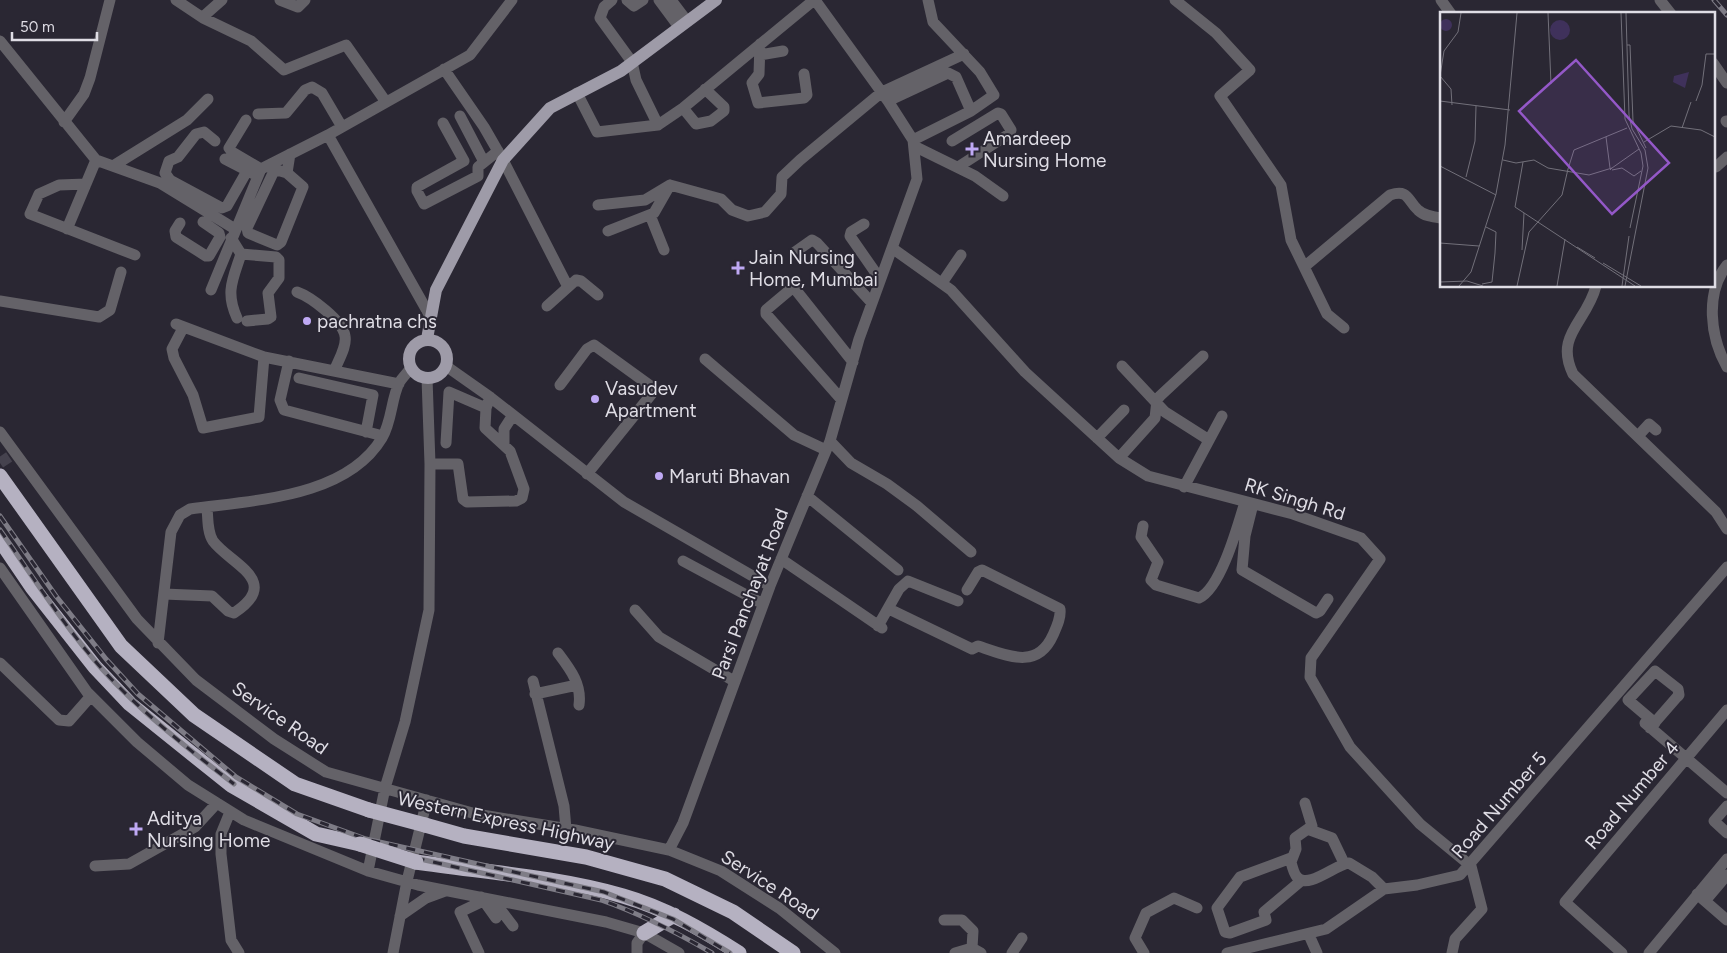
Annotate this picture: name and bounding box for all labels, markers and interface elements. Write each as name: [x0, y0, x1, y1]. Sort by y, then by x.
scale bar: [12, 10, 98, 42]
inset map: [1440, 12, 1714, 288]
text: 50 m: [20, 18, 55, 36]
place label: Amardeep Nursing Home: [983, 127, 1106, 172]
marker: Amardeep Nursing Home: [965, 142, 979, 156]
place label: Jain Nursing Home, Mumbai: [749, 246, 878, 291]
marker: Jain Nursing Home, Mumbai: [731, 261, 745, 275]
place label: pachratna chs: [317, 310, 437, 333]
marker: pachratna chs: [301, 315, 313, 327]
place label: Vasudev Apartment: [605, 377, 697, 422]
marker: Vasudev Apartment: [589, 393, 601, 405]
place label: Maruti Bhavan: [669, 465, 790, 488]
marker: Maruti Bhavan: [653, 470, 665, 482]
street label: RK Singh Rd: [1242, 473, 1348, 525]
street label: Parsi Panchayat Road: [707, 505, 793, 683]
street label: Service Road: [228, 677, 332, 759]
street label: Road Number 4: [1580, 736, 1684, 854]
street label: Road Number 5: [1447, 747, 1552, 863]
street label: Western Express Highway: [395, 787, 617, 855]
place label: Aditya Nursing Home: [147, 807, 270, 852]
marker: Aditya Nursing Home: [129, 822, 143, 836]
street label: Service Road: [717, 845, 823, 925]

